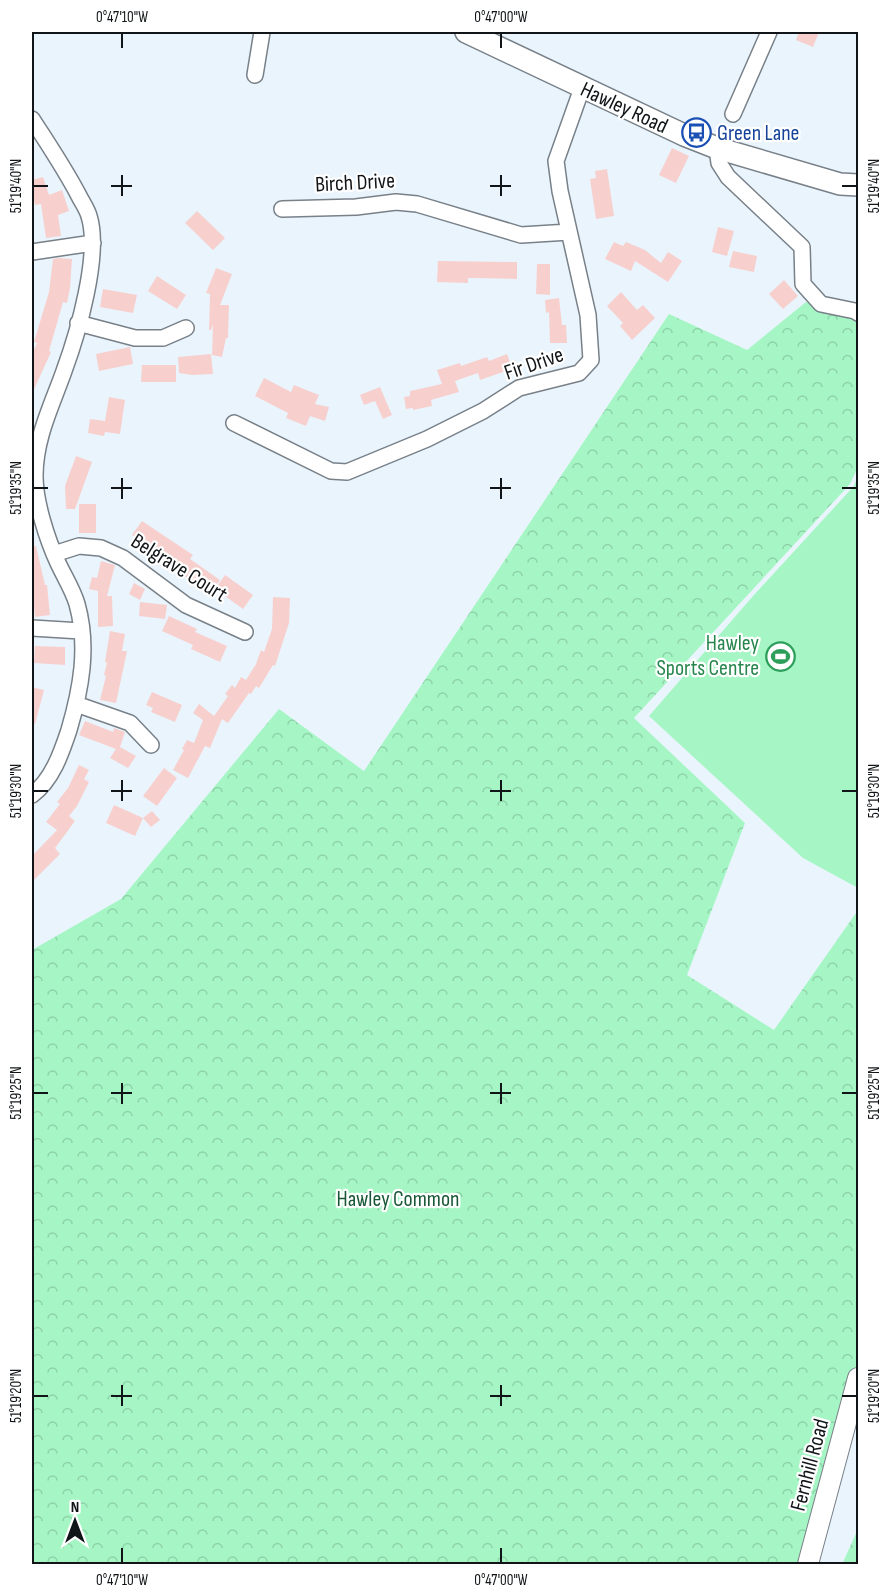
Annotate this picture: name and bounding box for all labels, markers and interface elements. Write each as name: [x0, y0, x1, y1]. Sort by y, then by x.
text: 0°47'10"W: [96, 8, 148, 27]
text: 0°47'00"W: [474, 8, 528, 27]
street label: Hawley Road: [576, 76, 672, 140]
bus stop icon: Green Lane: [680, 117, 712, 149]
place label: Green Lane: [717, 120, 799, 147]
text: 51°19'40"N: [7, 159, 26, 213]
text: 51°19'40"N: [865, 159, 884, 213]
street label: Birch Drive: [314, 167, 396, 199]
street label: Fir Drive: [501, 341, 567, 387]
text: 51°19'35"N: [7, 461, 26, 515]
text: 51°19'35"N: [865, 461, 884, 515]
street label: Belgrave Court: [126, 528, 232, 608]
place label: Hawley Sports Centre: [656, 630, 760, 682]
sports icon: Hawley Sports Centre: [764, 640, 796, 672]
text: 51°19'30"N: [7, 764, 26, 818]
text: 51°19'30"N: [865, 764, 884, 818]
text: 51°19'25"N: [7, 1066, 26, 1120]
text: 51°19'25"N: [865, 1066, 884, 1120]
park label: Hawley Common: [336, 1186, 460, 1213]
text: 51°19'20"N: [7, 1369, 26, 1423]
text: 51°19'20"N: [865, 1369, 884, 1423]
street label: Fernhill Road: [785, 1416, 835, 1514]
north arrow: [45, 1491, 105, 1551]
text: N: [71, 1498, 79, 1517]
text: 0°47'10"W: [96, 1571, 148, 1590]
text: 0°47'00"W: [474, 1571, 528, 1590]

